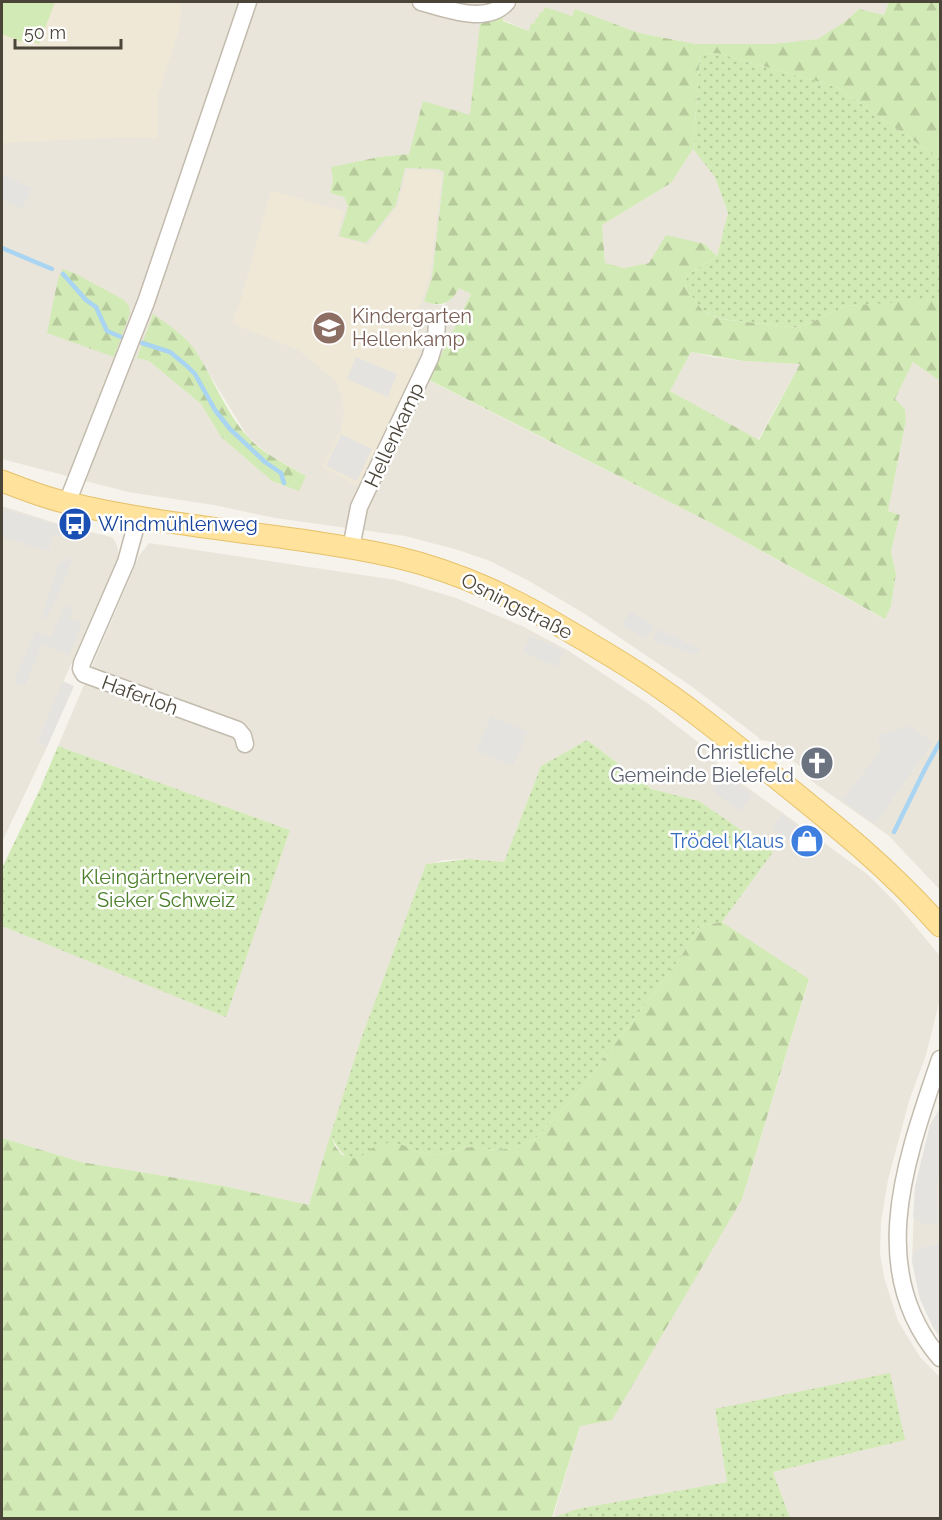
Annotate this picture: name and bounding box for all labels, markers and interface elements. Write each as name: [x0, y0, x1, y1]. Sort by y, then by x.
scale bar: [15, 12, 122, 50]
text: 50 m: [24, 22, 66, 43]
place label: Kindergarten Hellenkamp: [352, 304, 472, 351]
school or university icon: Kindergarten Hellenkamp: [311, 310, 347, 346]
street label: Hellenkamp: [359, 379, 429, 491]
bus stop icon: Windmühlenweg: [57, 506, 93, 542]
place label: Windmühlenweg: [98, 512, 258, 536]
street label: Osningstraße: [457, 568, 577, 644]
street label: Haferloh: [99, 670, 181, 720]
place label: Christliche Gemeinde Bielefeld: [610, 740, 794, 787]
church icon: Christliche Gemeinde Bielefeld: [799, 745, 835, 781]
shop icon: Trödel Klaus: [789, 823, 825, 859]
place label: Trödel Klaus: [670, 829, 784, 853]
park label: Kleingärtnerverein Sieker Schweiz: [81, 865, 251, 912]

